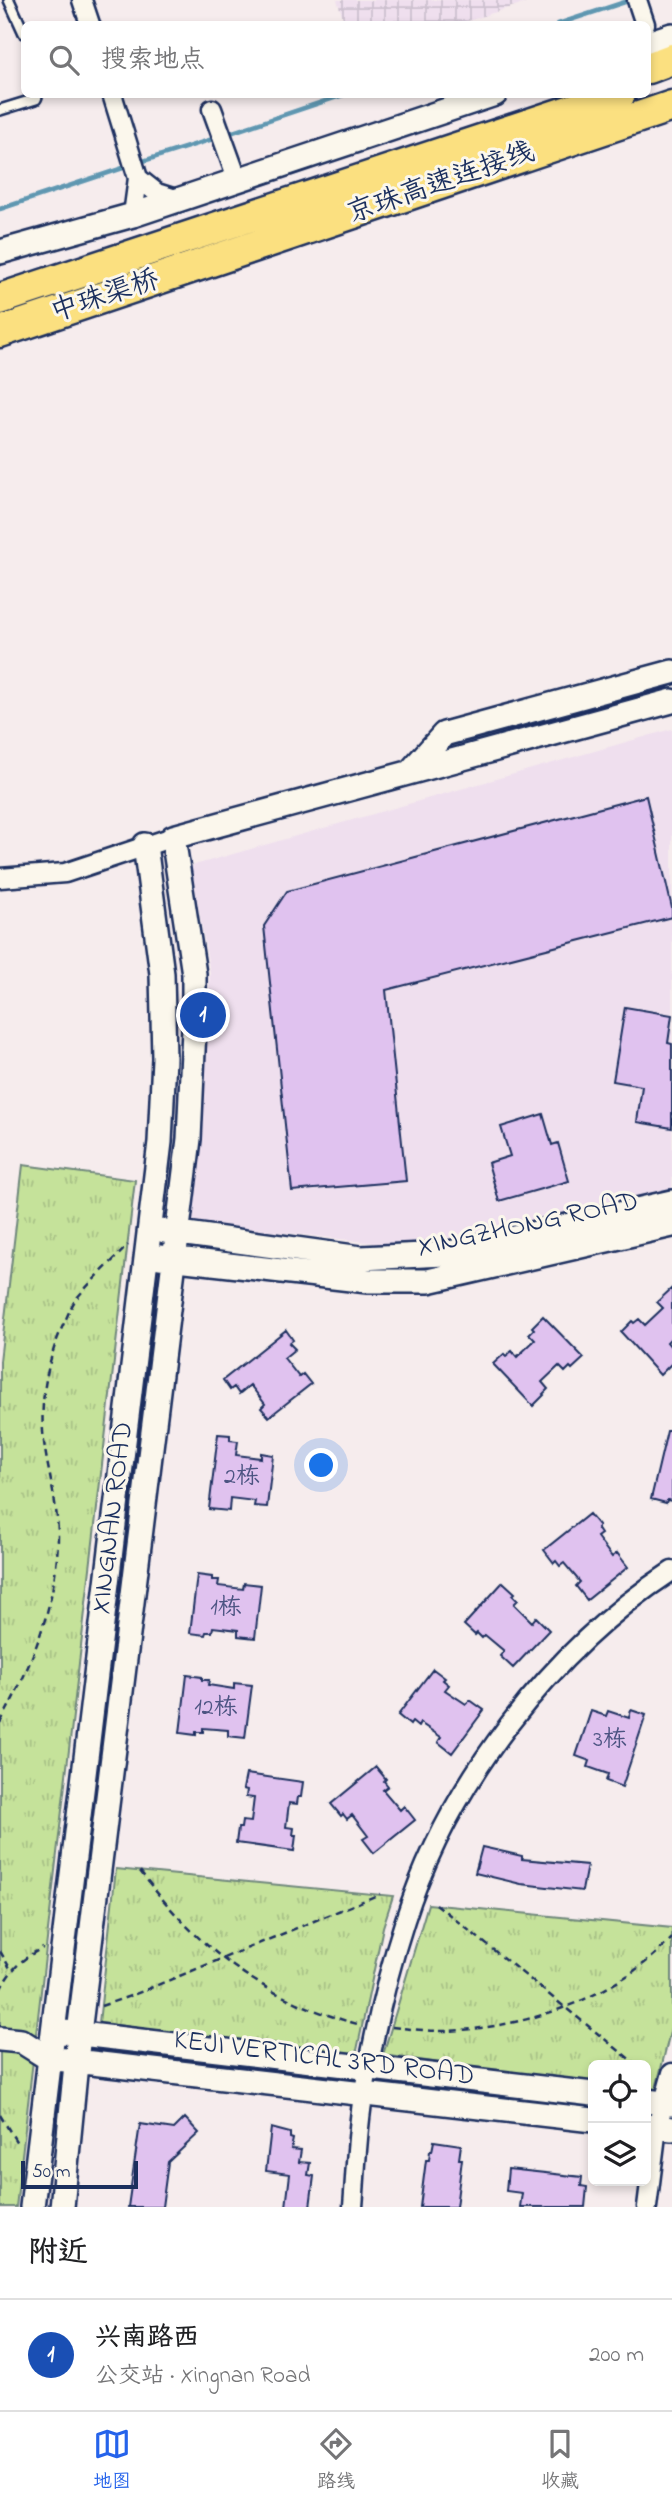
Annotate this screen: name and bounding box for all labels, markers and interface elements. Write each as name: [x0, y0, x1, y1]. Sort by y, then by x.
search box: [21, 21, 651, 98]
icon: search: [45, 41, 83, 79]
text: 搜索地点: [101, 42, 205, 80]
street label: 京珠高速连接线: [342, 133, 540, 235]
street label: 中珠渠桥: [45, 260, 165, 334]
pin: 1: [180, 989, 226, 1041]
street label: XINGZHONG ROAD: [414, 1182, 642, 1268]
street label: XINGNAN ROAD: [81, 1420, 145, 1616]
your location: [304, 1448, 338, 1482]
house number: 2栋: [224, 1460, 260, 1495]
house number: 1栋: [210, 1591, 242, 1626]
house number: 12栋: [194, 1691, 238, 1726]
house number: 3栋: [593, 1723, 627, 1758]
street label: KEJI VERTICAL 3RD ROAD: [171, 2020, 477, 2098]
map controls: [588, 2060, 651, 2186]
button: locate: [588, 2060, 651, 2123]
button: layers: [588, 2123, 651, 2186]
scale bar: [21, 2158, 138, 2190]
text: 50 m: [32, 2159, 71, 2186]
text: 附近: [28, 2232, 88, 2276]
text: 兴南路西: [95, 2320, 199, 2358]
text: 1: [47, 2339, 55, 2372]
text: 200 m: [589, 2339, 644, 2372]
text: 公交站 · Xingnan Road: [95, 2360, 310, 2393]
tab: 地图: [93, 2425, 131, 2496]
tab: 路线: [317, 2425, 355, 2496]
tab: 收藏: [541, 2425, 579, 2496]

